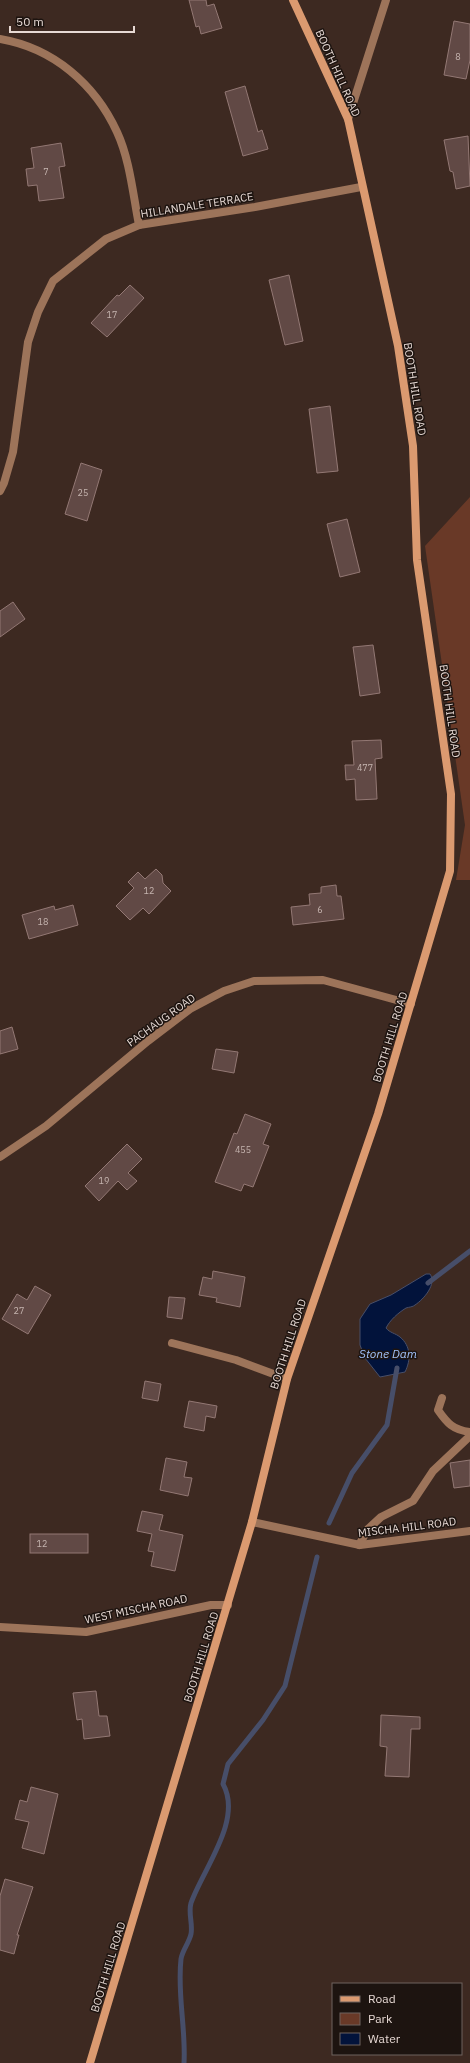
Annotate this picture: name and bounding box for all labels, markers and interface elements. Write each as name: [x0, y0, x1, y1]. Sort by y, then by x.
scale bar: [10, 8, 134, 34]
text: 50 m: [16, 14, 44, 29]
street label: BOOTH HILL ROAD: [312, 27, 364, 119]
house number: 8: [455, 51, 461, 62]
house number: 7: [43, 166, 49, 177]
street label: HILLANDALE TERRACE: [140, 189, 254, 221]
house number: 17: [107, 309, 117, 320]
street label: BOOTH HILL ROAD: [401, 341, 429, 437]
house number: 25: [78, 487, 88, 498]
street label: BOOTH HILL ROAD: [437, 663, 463, 759]
house number: 477: [357, 762, 373, 773]
house number: 12: [144, 885, 154, 896]
house number: 6: [317, 904, 323, 915]
house number: 18: [38, 916, 48, 927]
street label: PACHAUG ROAD: [124, 990, 198, 1050]
street label: BOOTH HILL ROAD: [370, 990, 410, 1084]
house number: 455: [235, 1144, 251, 1155]
house number: 19: [99, 1175, 109, 1186]
street label: BOOTH HILL ROAD: [267, 1297, 309, 1391]
house number: 27: [14, 1305, 24, 1316]
water label: Stone Dam: [359, 1346, 417, 1361]
street label: MISCHA HILL ROAD: [357, 1514, 457, 1540]
house number: 12: [37, 1538, 47, 1549]
street label: WEST MISCHA ROAD: [84, 1591, 188, 1627]
street label: BOOTH HILL ROAD: [181, 1610, 221, 1704]
street label: BOOTH HILL ROAD: [88, 1920, 128, 2014]
legend: [332, 1983, 462, 2055]
text: Road: [368, 1991, 396, 2006]
text: Park: [368, 2011, 393, 2026]
text: Water: [368, 2031, 401, 2046]

